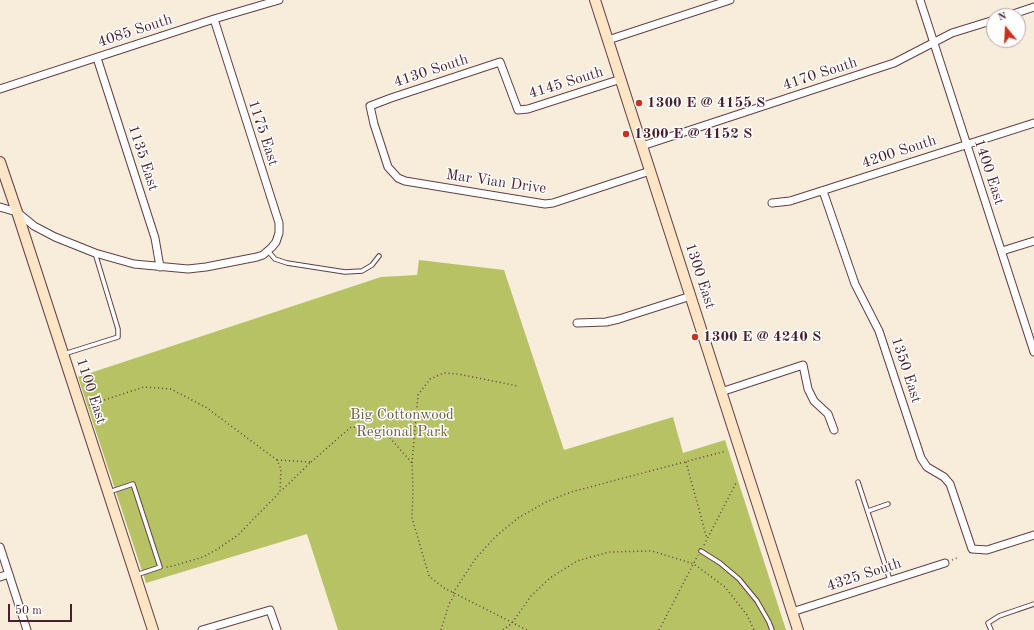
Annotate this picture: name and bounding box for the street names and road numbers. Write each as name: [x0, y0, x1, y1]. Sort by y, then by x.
street label: 4085 South: [96, 11, 174, 51]
street label: 4130 South: [392, 51, 470, 91]
street label: 4170 South: [781, 54, 859, 94]
street label: 4145 South: [526, 63, 606, 103]
street label: 1175 East: [244, 98, 282, 168]
street label: 1135 East: [124, 123, 162, 193]
street label: 4200 South: [860, 132, 938, 172]
street label: 1400 East: [970, 137, 1008, 207]
street label: Mar Vian Drive: [445, 166, 547, 198]
street label: 1300 East: [681, 241, 719, 311]
street label: 1350 East: [887, 335, 925, 405]
street label: 1100 East: [72, 356, 110, 426]
street label: 4325 South: [825, 555, 903, 595]

